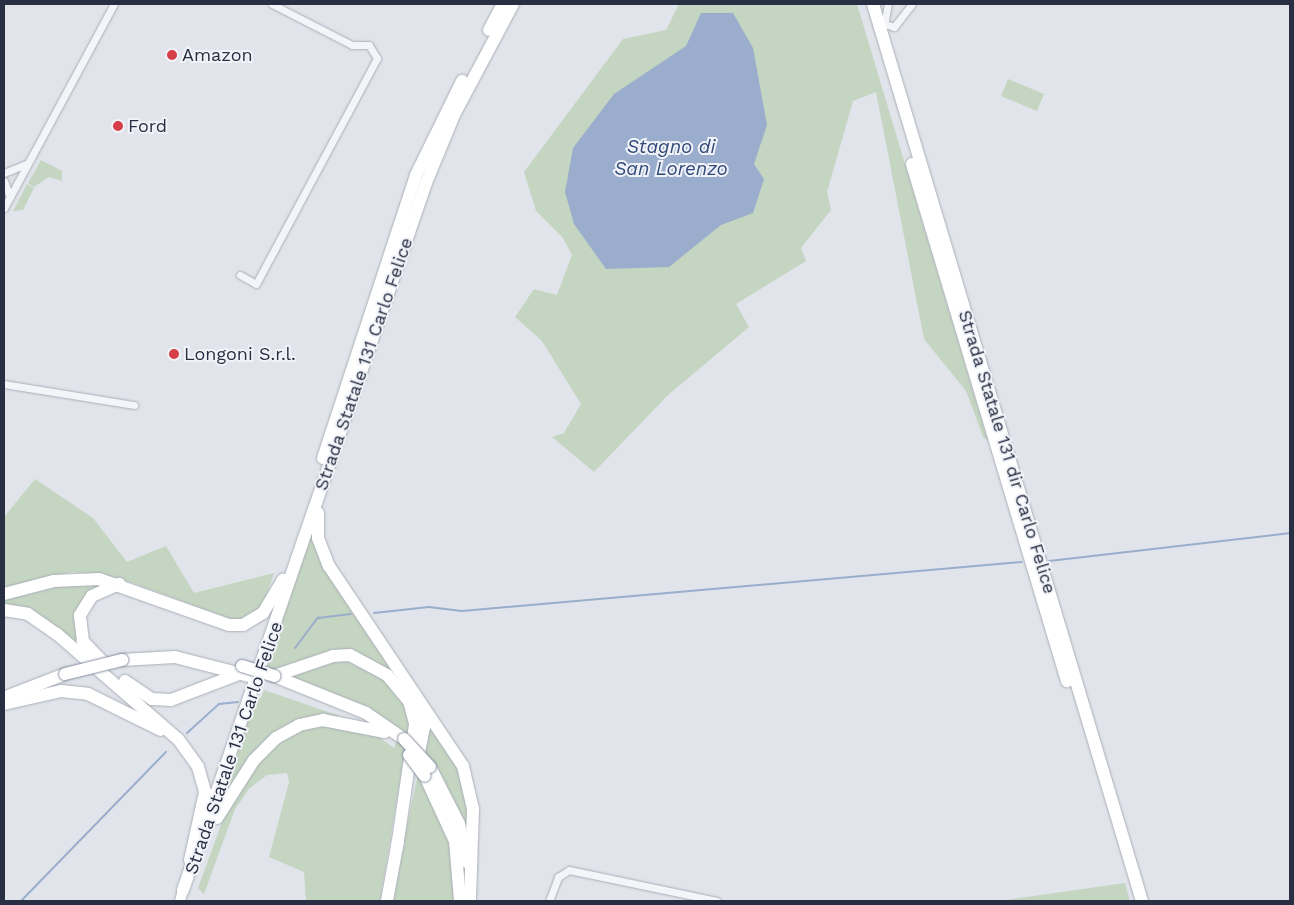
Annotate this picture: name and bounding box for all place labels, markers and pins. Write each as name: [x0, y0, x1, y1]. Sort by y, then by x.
place label: Amazon: [182, 44, 253, 66]
marker: Amazon: [166, 49, 178, 61]
place label: Ford: [128, 115, 167, 137]
marker: Ford: [112, 120, 124, 132]
place label: Longoni S.r.l.: [184, 343, 296, 365]
marker: Longoni S.r.l.: [168, 348, 180, 360]

